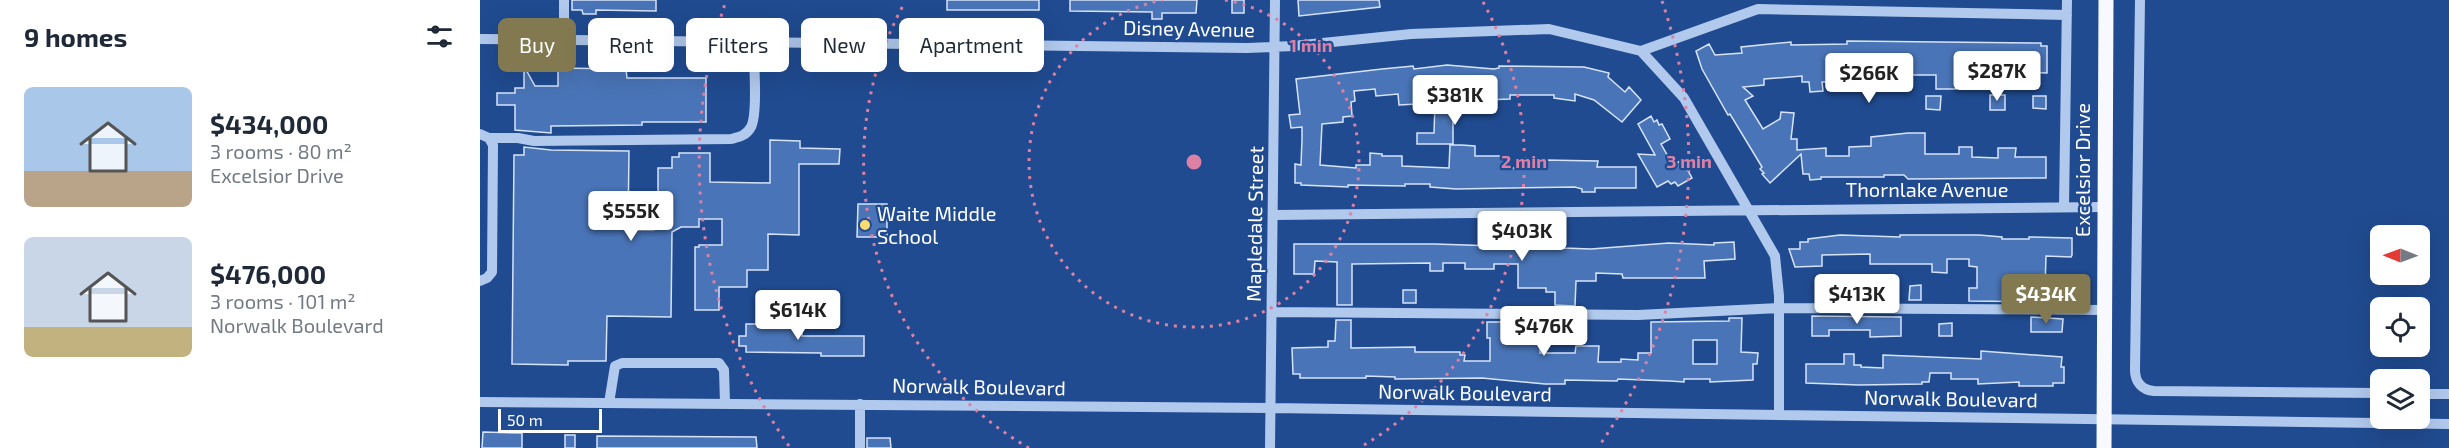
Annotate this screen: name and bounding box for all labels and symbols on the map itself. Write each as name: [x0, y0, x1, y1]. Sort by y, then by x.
street label: Disney Avenue: [1123, 15, 1255, 41]
text: 1 min: [1289, 34, 1333, 56]
pin: $287K: [1955, 51, 2039, 102]
pin: $266K: [1827, 53, 1911, 104]
pin: $381K: [1413, 75, 1497, 126]
street label: Excelsior Drive: [2070, 103, 2094, 237]
street label: Mapledale Street: [1241, 145, 1267, 302]
text: 2 min: [1501, 150, 1547, 172]
text: 3 min: [1666, 150, 1712, 172]
centre of rings: [1184, 152, 1204, 172]
street label: Thornlake Avenue: [1846, 177, 2008, 201]
pin: $555K: [589, 191, 673, 242]
place label: Waite Middle School: [877, 201, 997, 248]
pin: $403K: [1480, 211, 1564, 262]
marker: Waite Middle School: [858, 218, 872, 232]
north arrow: [2370, 225, 2430, 285]
pin: $413K: [1815, 274, 1899, 325]
pin: $434K: [2004, 274, 2088, 325]
pin: $614K: [756, 290, 840, 341]
pin: $476K: [1502, 306, 1586, 357]
street label: Norwalk Boulevard: [892, 372, 1066, 400]
street label: Norwalk Boulevard: [1378, 378, 1552, 406]
street label: Norwalk Boulevard: [1864, 384, 2038, 412]
scale bar: [498, 406, 602, 434]

